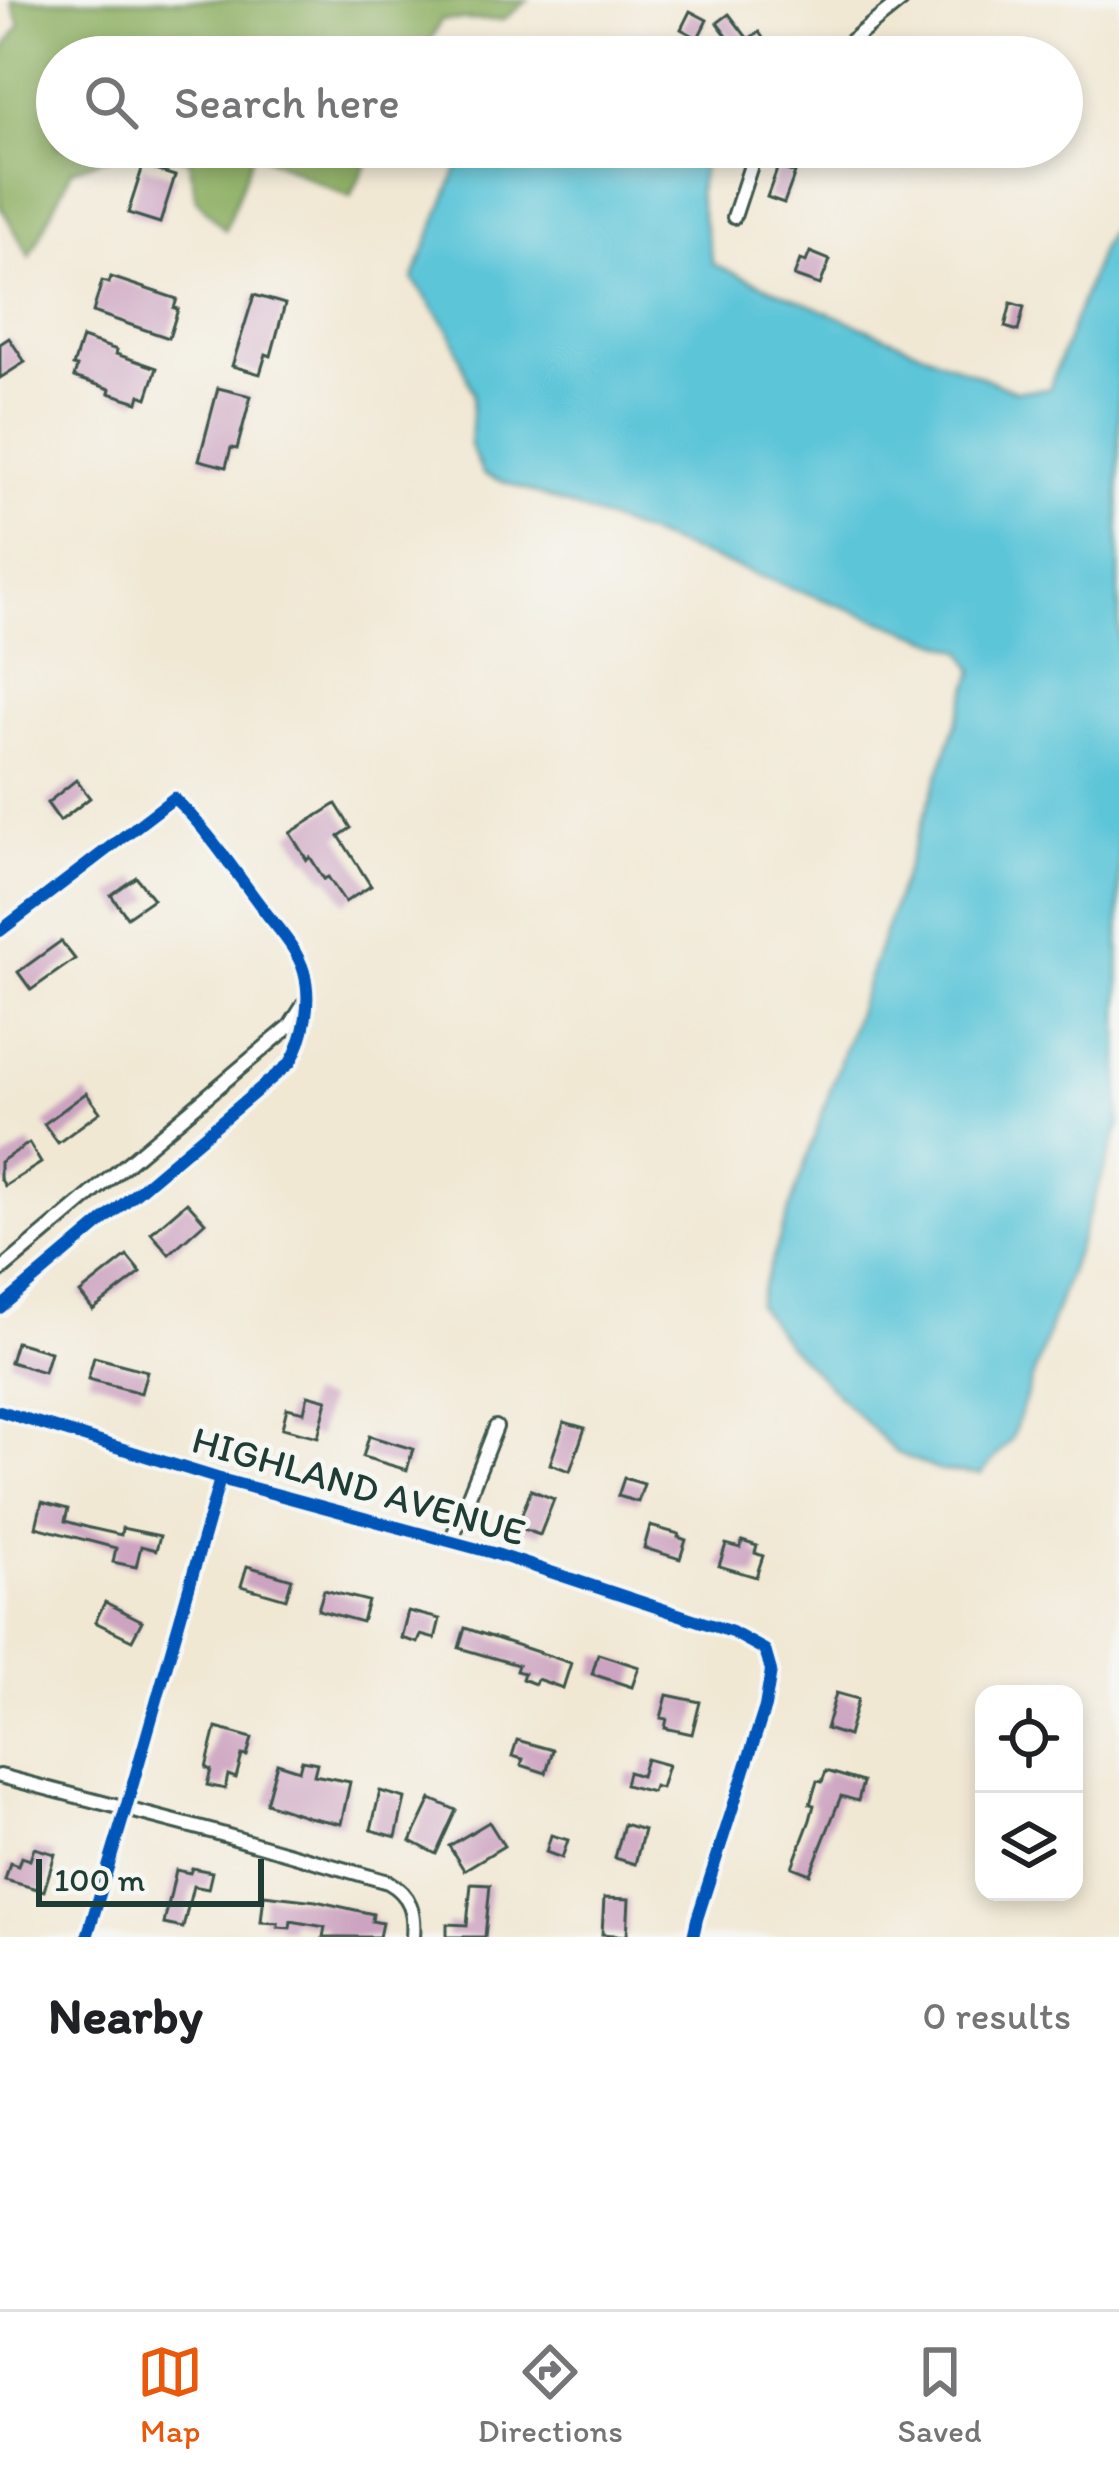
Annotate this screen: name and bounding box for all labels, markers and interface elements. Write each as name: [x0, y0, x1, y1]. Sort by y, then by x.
search box: [36, 36, 1083, 168]
icon: search: [78, 69, 144, 135]
text: Search here: [174, 75, 400, 129]
street label: HIGHLAND AVENUE: [187, 1415, 531, 1556]
map controls: [975, 1685, 1083, 1901]
button: locate: [975, 1685, 1083, 1793]
button: layers: [975, 1793, 1083, 1901]
scale bar: [36, 1853, 264, 1906]
text: 100 m: [54, 1860, 145, 1899]
text: Nearby: [48, 1985, 203, 2046]
text: 0 results: [922, 1992, 1071, 2039]
tab: Map: [137, 2339, 203, 2450]
tab: Directions: [478, 2339, 623, 2450]
tab: Saved: [898, 2339, 982, 2450]

